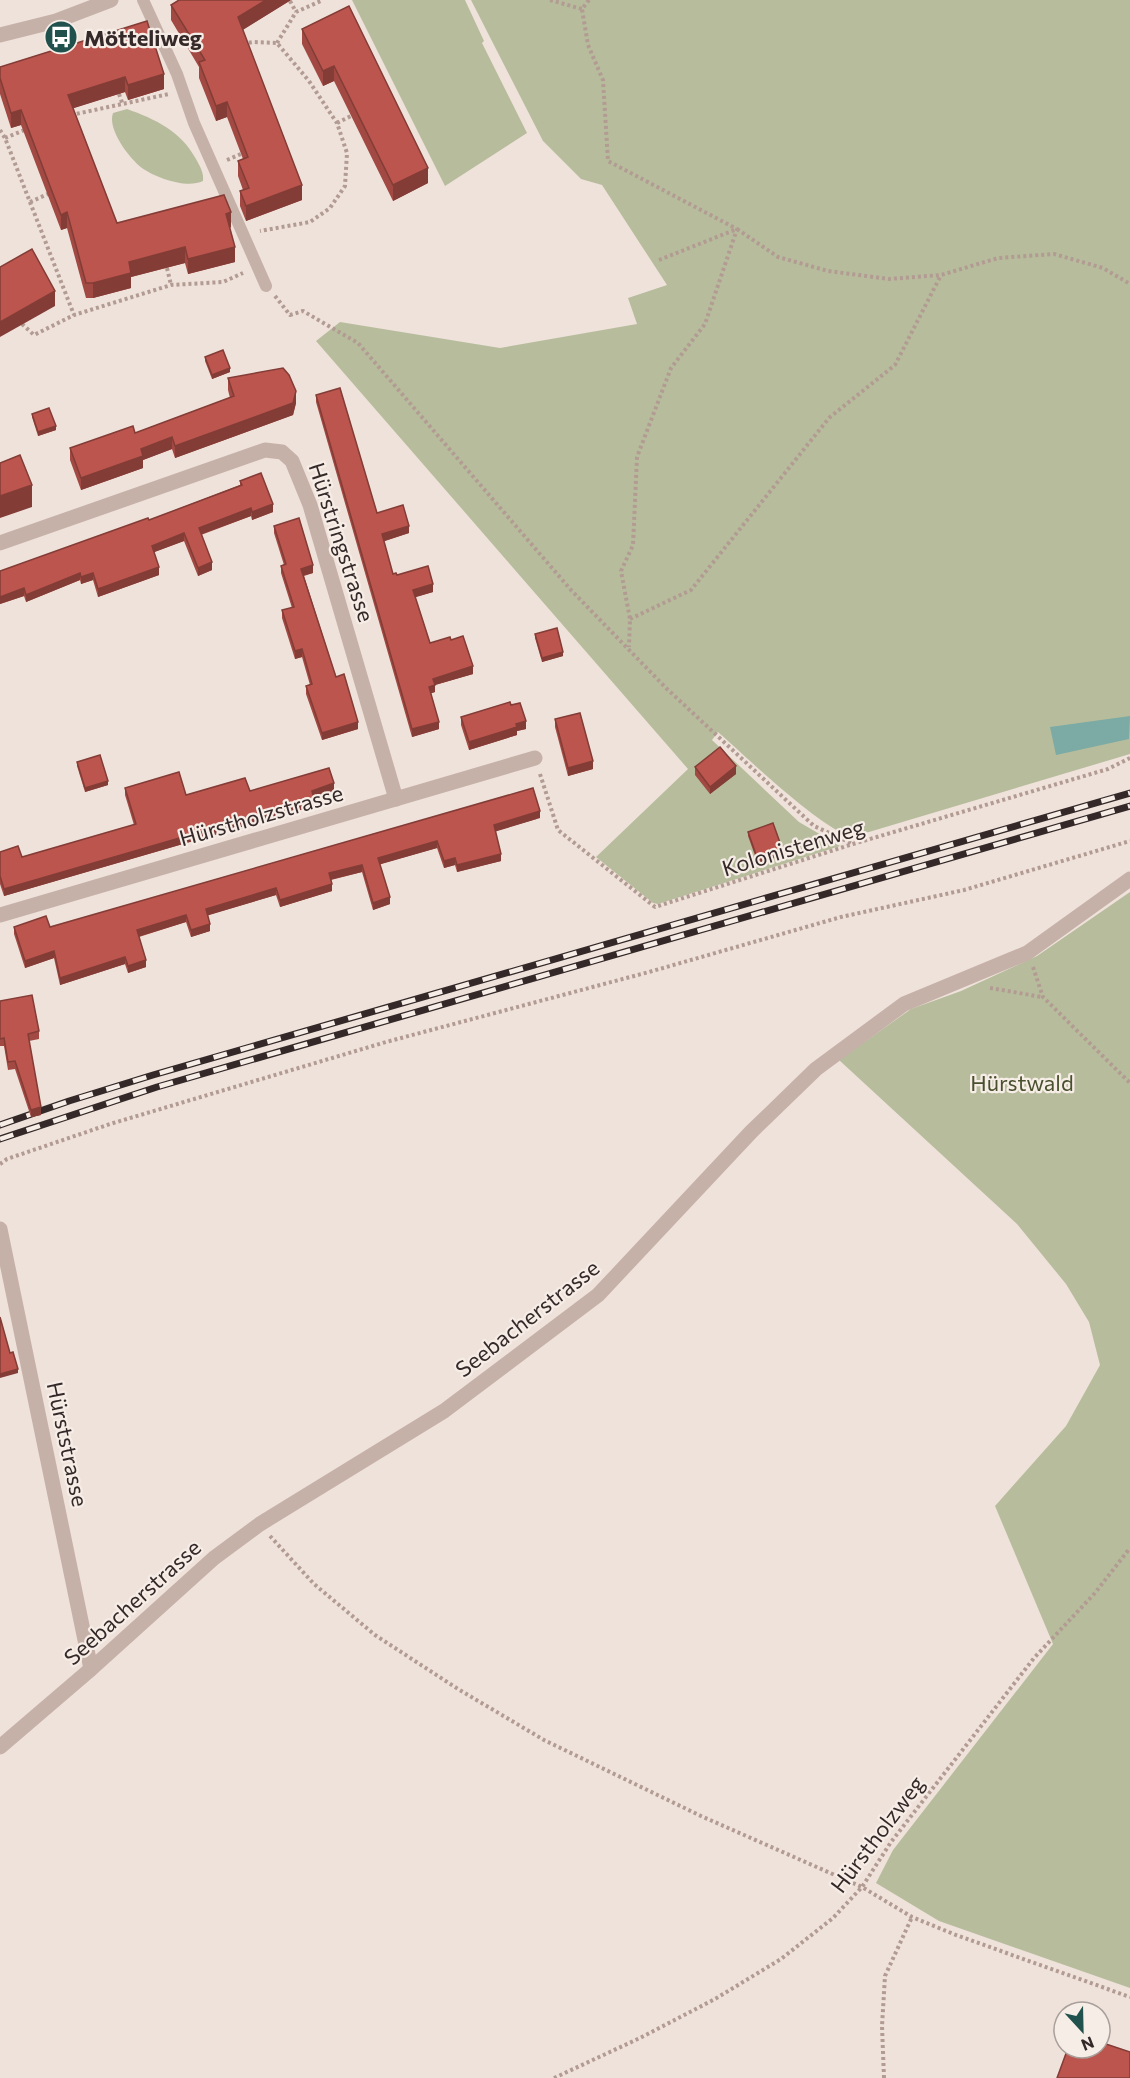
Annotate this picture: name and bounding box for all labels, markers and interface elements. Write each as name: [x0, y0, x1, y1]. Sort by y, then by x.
bus stop icon: Mötteliweg: [43, 19, 79, 55]
place label: Mötteliweg: [84, 24, 202, 51]
street label: Hürstringstrasse: [304, 459, 380, 625]
street label: Hürstholzstrasse: [176, 779, 346, 851]
street label: Kolonistenweg: [718, 812, 868, 881]
park label: Hürstwald: [970, 1069, 1074, 1096]
street label: Seebacherstrasse: [450, 1254, 604, 1382]
street label: Hürststrasse: [42, 1379, 94, 1509]
street label: Seebacherstrasse: [58, 1533, 206, 1671]
street label: Hürstholzweg: [824, 1770, 930, 1898]
north arrow: [1052, 2000, 1112, 2060]
text: N: [1079, 2033, 1097, 2055]

